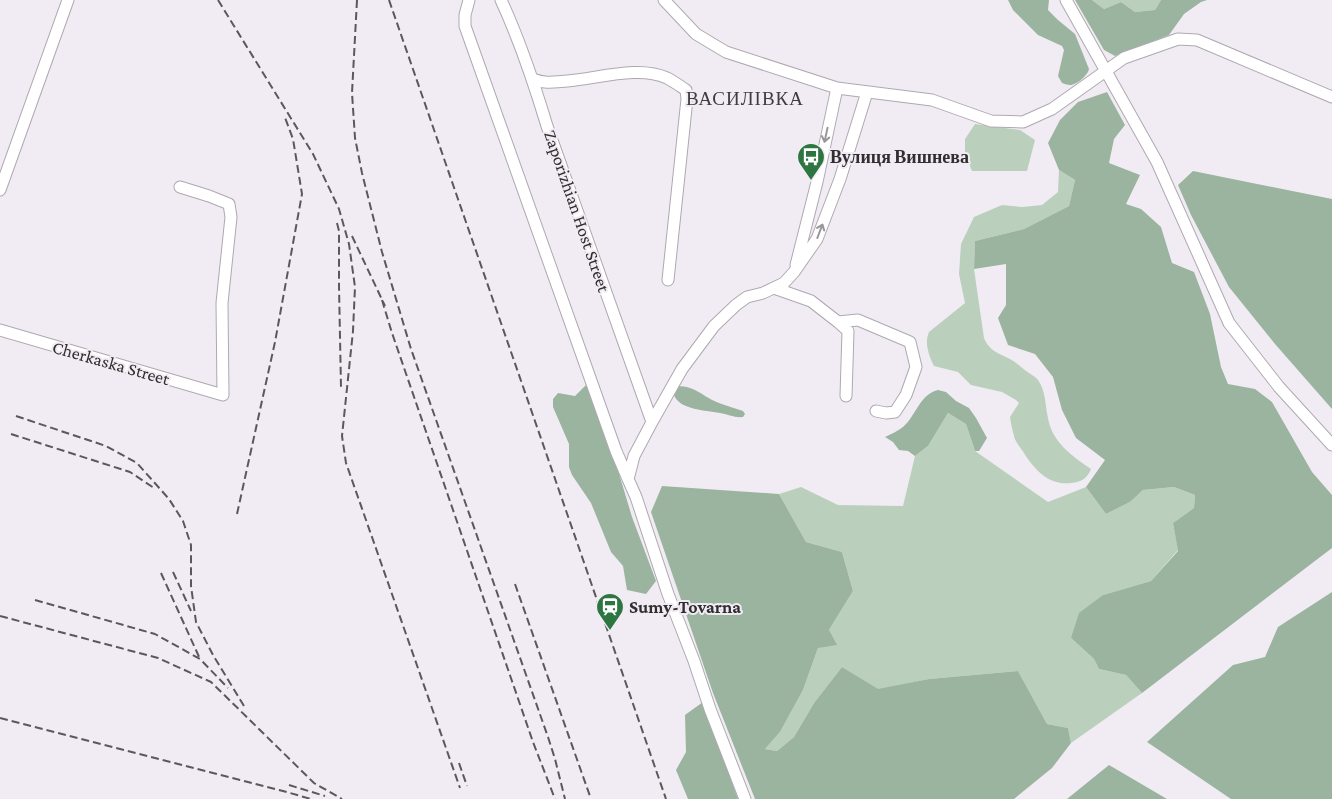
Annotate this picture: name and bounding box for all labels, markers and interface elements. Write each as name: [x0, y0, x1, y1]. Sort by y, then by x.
district label: ВАСИЛІВКА: [686, 88, 804, 109]
street label: Zaporizhian Host Street: [540, 127, 614, 296]
one-way arrow: [821, 127, 831, 143]
bus stop icon: Вулиця Вишнева: [796, 142, 826, 181]
place label: Вулиця Вишнева: [830, 147, 969, 167]
one-way arrow: [816, 224, 826, 239]
street label: Cherkaska Street: [50, 337, 173, 390]
station icon: Sumy-Tovarna: [595, 592, 625, 631]
place label: Sumy-Tovarna: [629, 597, 741, 617]

